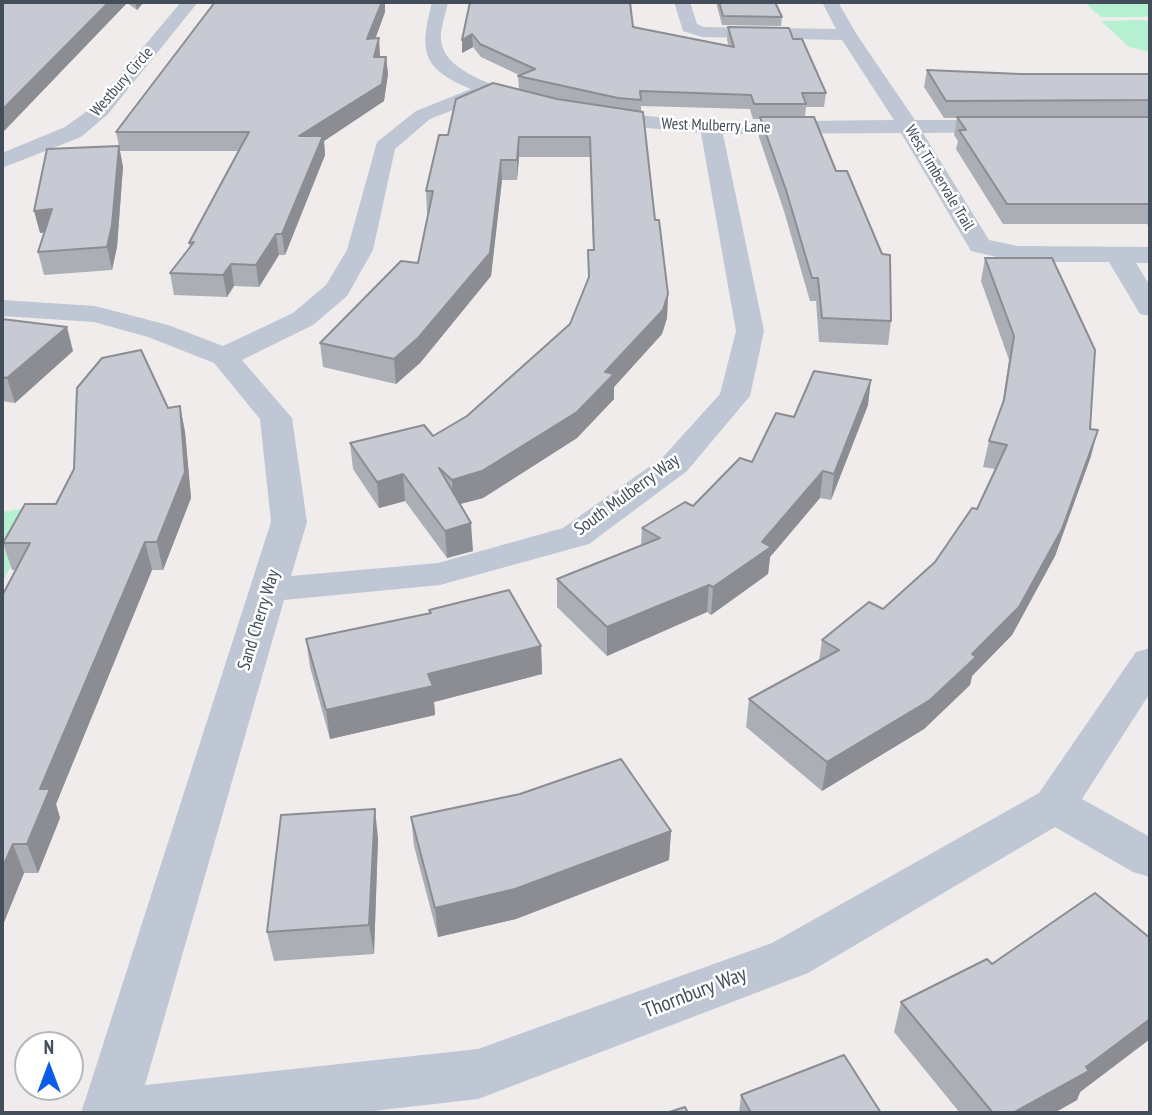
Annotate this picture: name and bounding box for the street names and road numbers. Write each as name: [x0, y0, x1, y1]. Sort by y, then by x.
street label: Westbury Circle: [87, 43, 157, 121]
street label: West Mulberry Lane: [661, 115, 771, 137]
street label: West Timbervale Trail: [900, 122, 978, 234]
street label: South Mulberry Way: [570, 450, 684, 540]
street label: Sand Cherry Way: [233, 567, 285, 673]
street label: Thornbury Way: [640, 962, 750, 1024]

